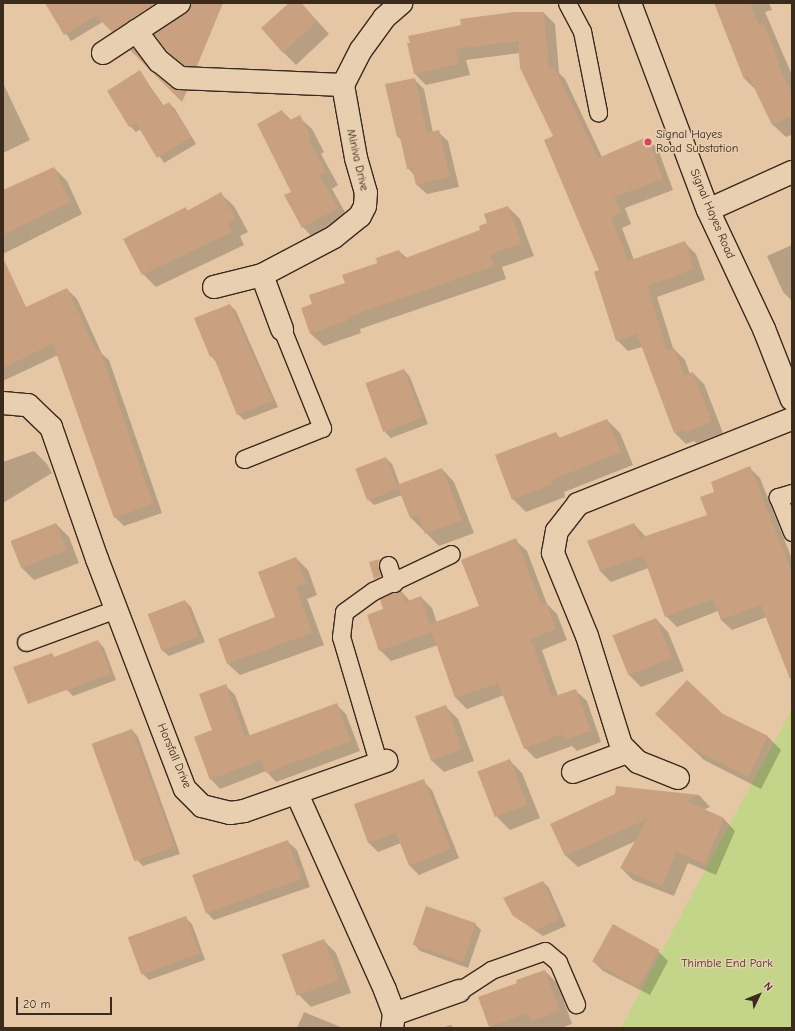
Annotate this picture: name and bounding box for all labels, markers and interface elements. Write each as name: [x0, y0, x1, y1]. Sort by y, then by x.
street label: Miniva Drive: [343, 128, 371, 192]
place label: Signal Hayes Road Substation: [656, 128, 738, 156]
marker: Signal Hayes Road Substation: [643, 137, 653, 147]
street label: Signal Hayes Road: [687, 167, 737, 261]
street label: Horsfall Drive: [154, 721, 194, 791]
park label: Thimble End Park: [681, 957, 773, 971]
north arrow: [739, 975, 779, 1015]
text: N: [761, 979, 775, 994]
scale bar: [18, 989, 114, 1015]
text: 20 m: [23, 997, 51, 1011]

